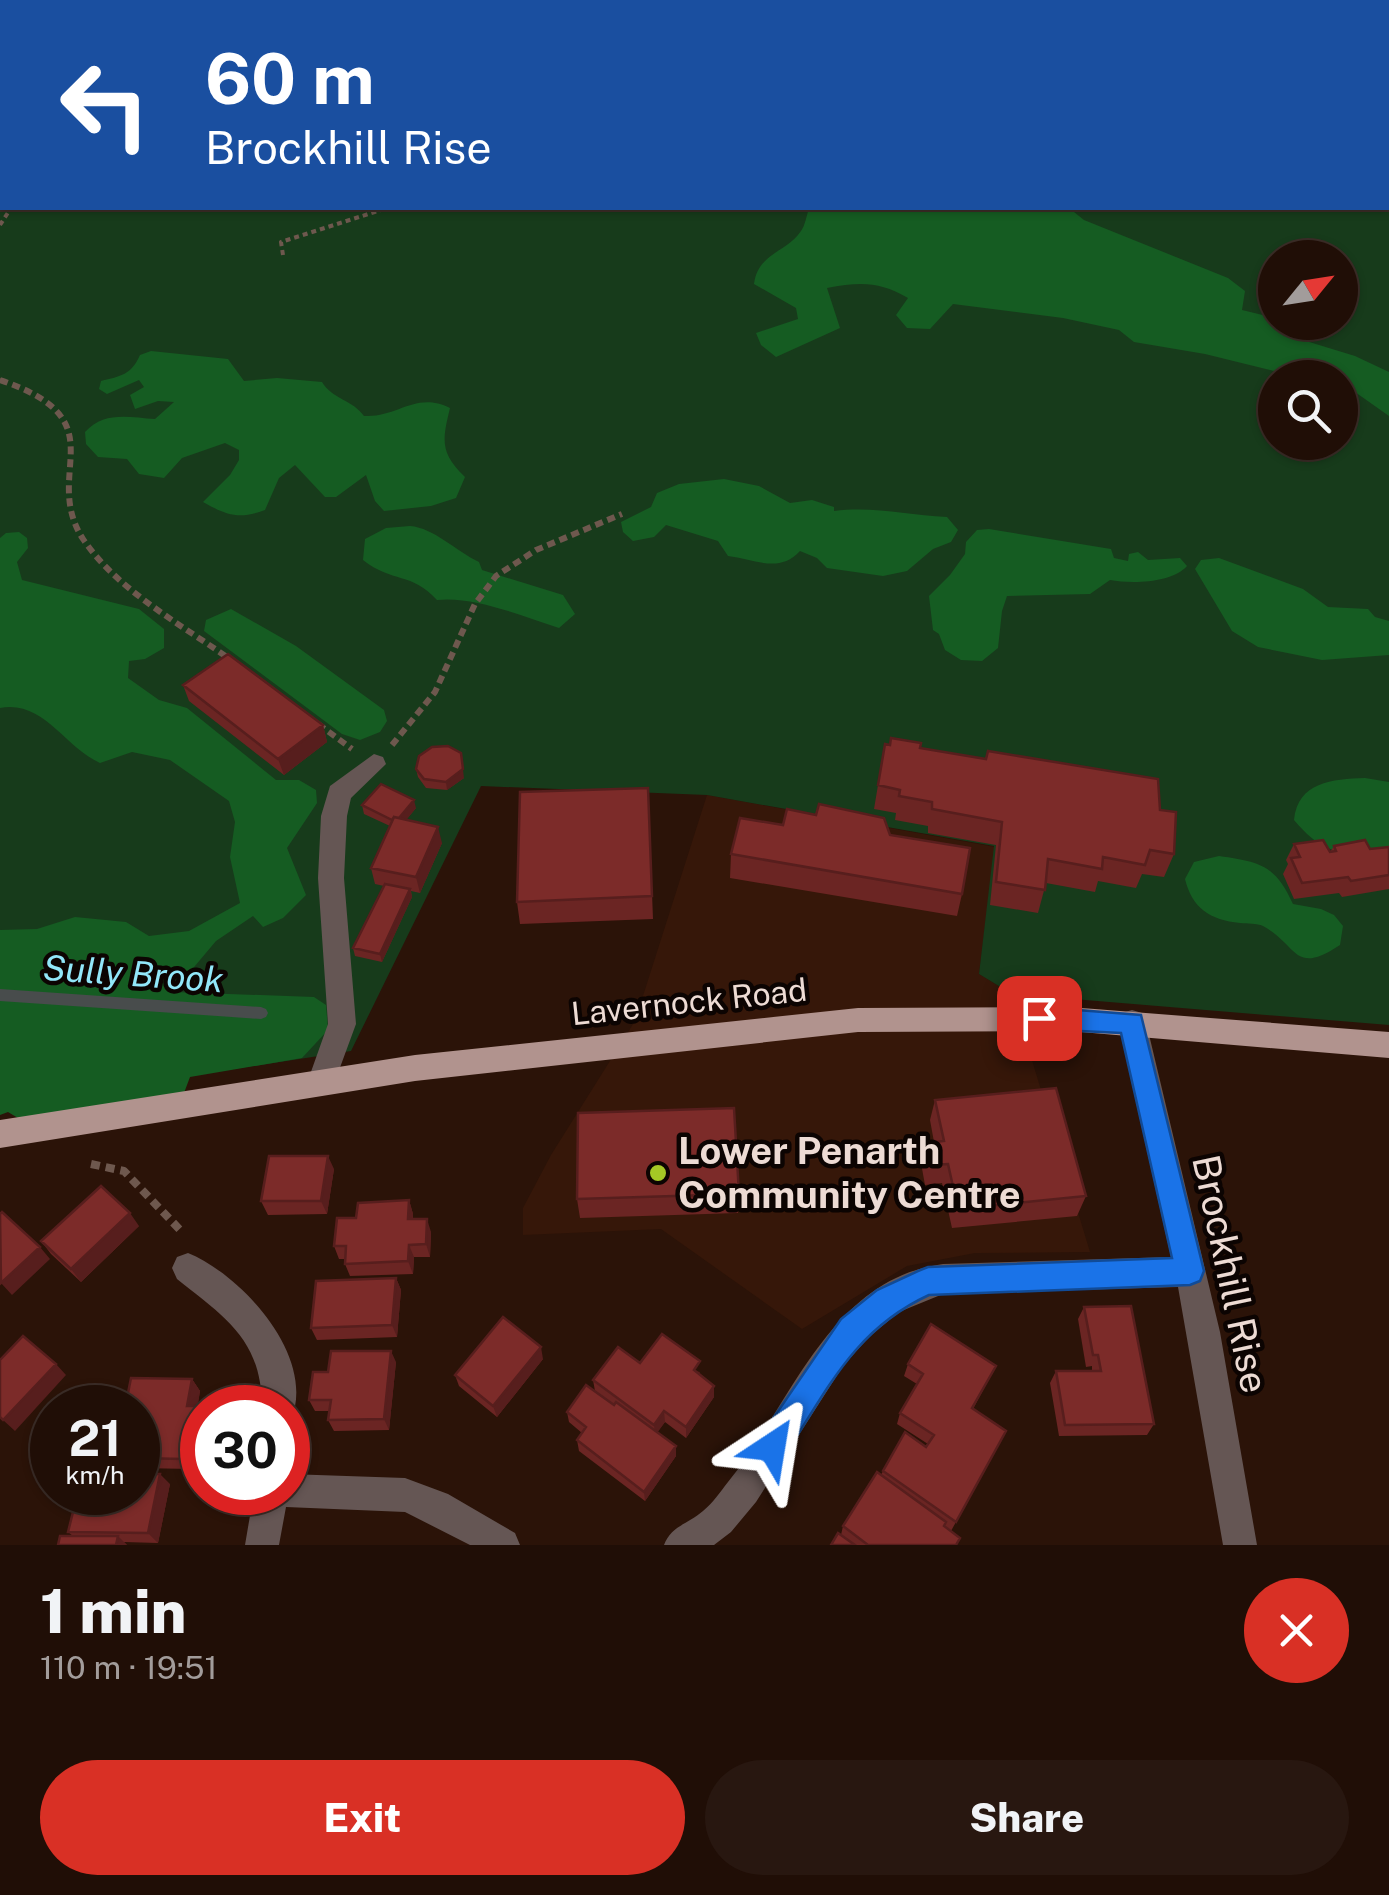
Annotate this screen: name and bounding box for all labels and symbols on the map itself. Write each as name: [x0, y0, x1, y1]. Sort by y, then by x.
north arrow: [1258, 240, 1358, 340]
water label: Sully Brook: [41, 947, 225, 1000]
street label: Lavernock Road: [569, 971, 809, 1032]
pin: [997, 976, 1082, 1061]
place label: Lower Penarth Community Centre: [678, 1128, 1021, 1217]
street label: Brockhill Rise: [1183, 1151, 1278, 1397]
marker: Lower Penarth Community Centre: [647, 1162, 669, 1184]
speed limit sign: 30: [180, 1385, 310, 1515]
position arrow: [720, 1395, 824, 1499]

